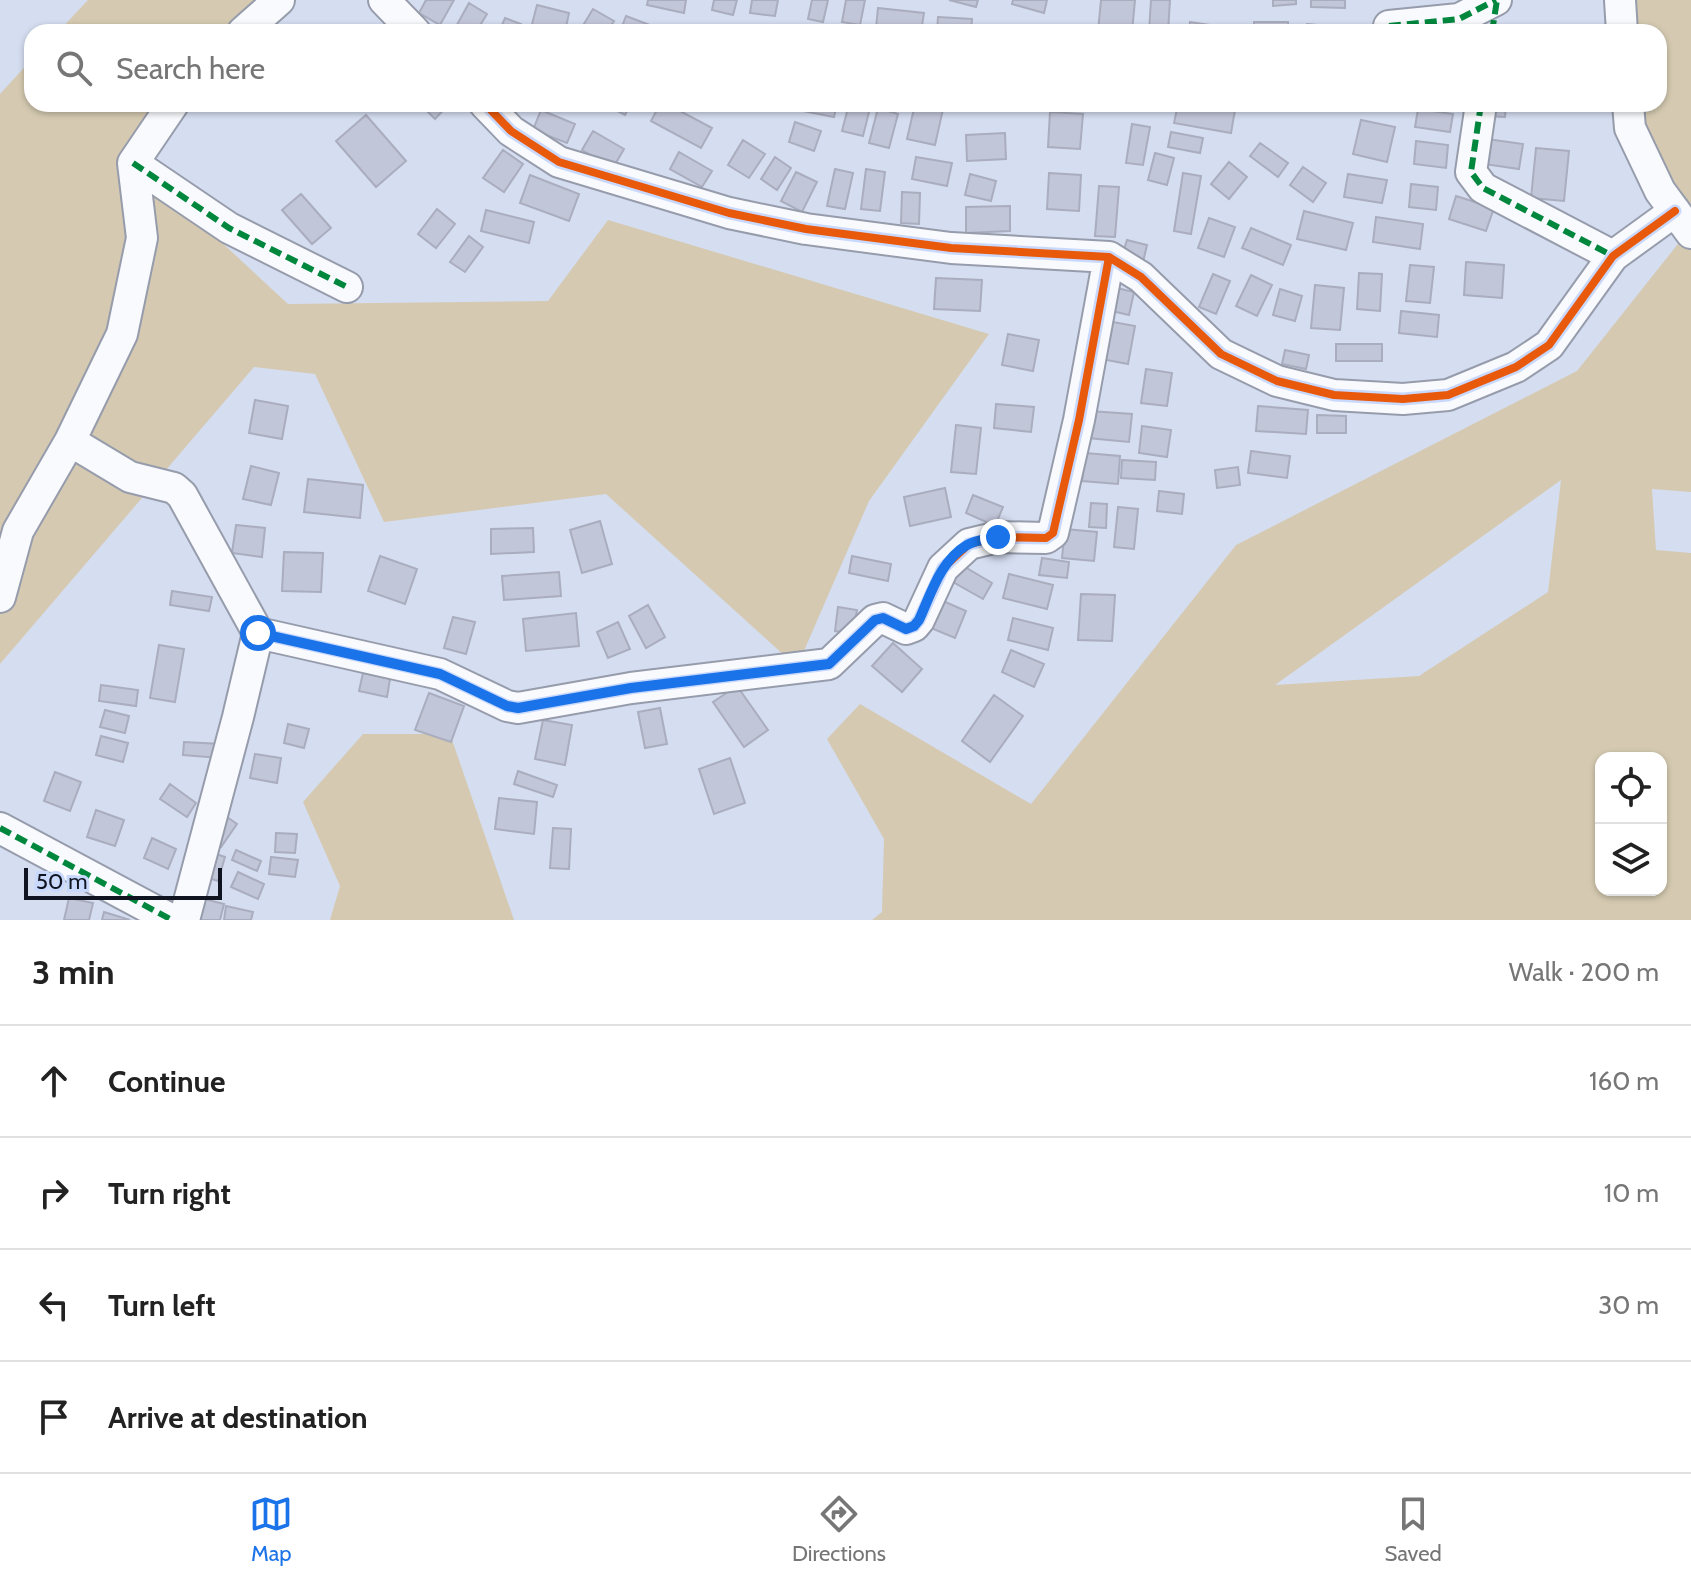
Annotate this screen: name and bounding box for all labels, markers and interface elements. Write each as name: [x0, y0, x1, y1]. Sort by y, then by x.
search box: [24, 24, 1667, 112]
icon: search: [52, 46, 96, 90]
text: Search here: [116, 50, 265, 87]
route end: [980, 519, 1016, 555]
route start: [240, 615, 276, 651]
map controls: [1595, 752, 1667, 896]
button: locate: [1595, 752, 1667, 824]
button: layers: [1595, 824, 1667, 896]
scale bar: [24, 864, 222, 900]
text: 50 m: [36, 868, 88, 895]
text: 3 min: [32, 951, 114, 993]
text: Walk · 200 m: [1509, 956, 1659, 988]
icon: ahead: [32, 1059, 76, 1103]
text: Continue: [108, 1063, 225, 1100]
text: 160 m: [1589, 1065, 1659, 1097]
icon: right: [32, 1171, 76, 1215]
text: Turn right: [108, 1175, 231, 1212]
text: 10 m: [1604, 1177, 1659, 1209]
icon: left: [32, 1283, 76, 1327]
text: Turn left: [108, 1287, 216, 1324]
text: 30 m: [1598, 1289, 1659, 1321]
icon: arrive: [32, 1395, 76, 1439]
text: Arrive at destination: [108, 1399, 368, 1436]
tab: Map: [249, 1492, 293, 1567]
tab: Directions: [792, 1492, 886, 1567]
tab: Saved: [1385, 1492, 1442, 1567]

